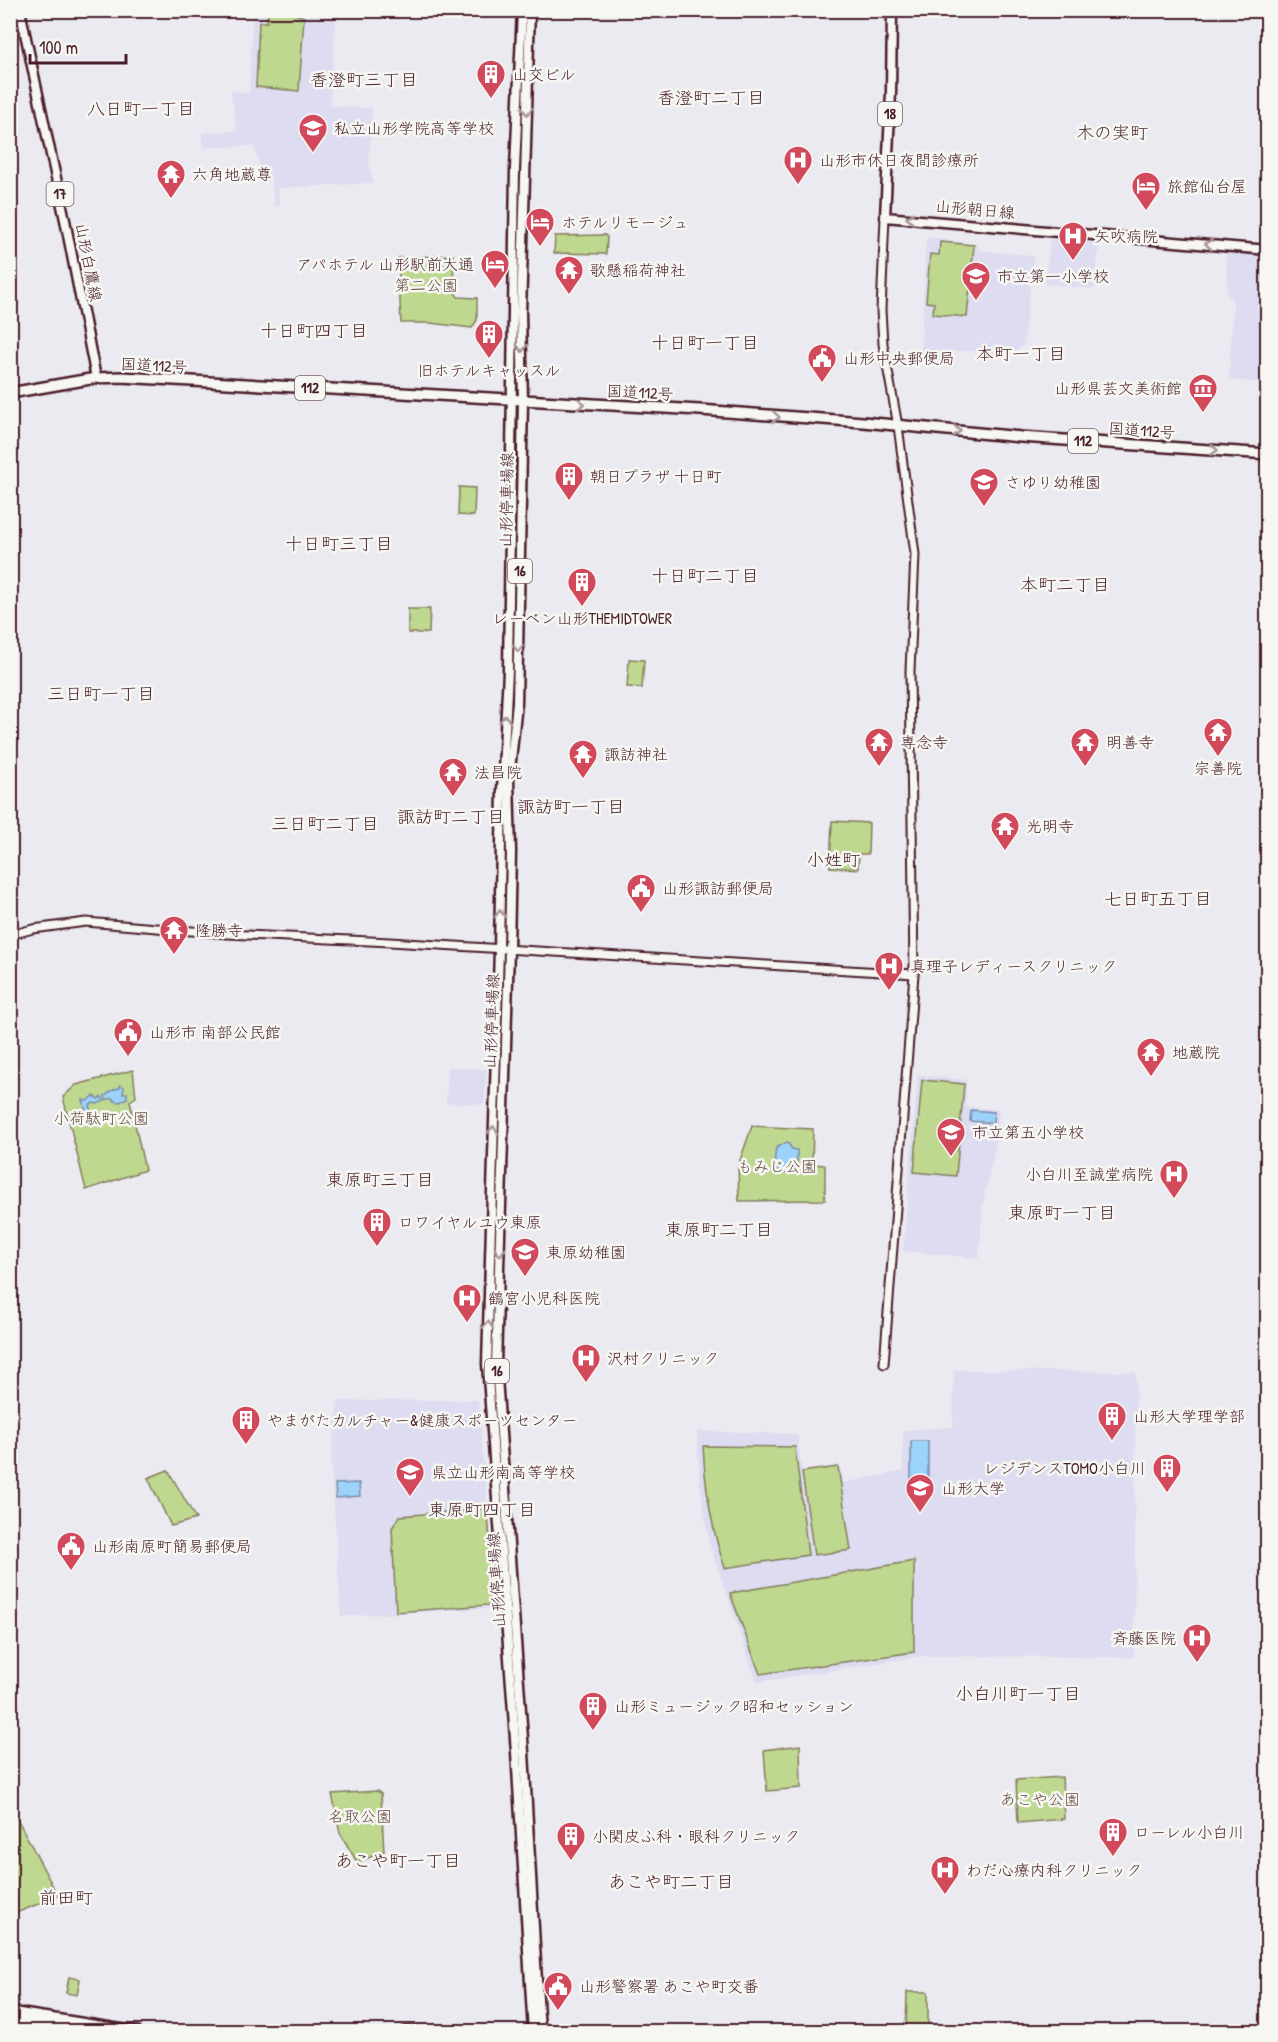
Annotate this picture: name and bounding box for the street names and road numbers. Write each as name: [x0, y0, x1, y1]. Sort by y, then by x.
road number: 18: [878, 102, 902, 126]
road number: 17: [46, 182, 74, 206]
street label: 山形朝日線: [934, 195, 1016, 223]
street label: 山形白鷹線: [71, 221, 107, 303]
street label: 国道112号: [120, 352, 188, 378]
road number: 112: [295, 376, 325, 400]
street label: 国道112号: [606, 379, 674, 405]
street label: 国道112号: [1108, 417, 1176, 443]
road number: 112: [1068, 429, 1098, 453]
street label: 山形停車場線: [494, 452, 518, 548]
road number: 16: [508, 559, 532, 583]
street label: 山形停車場線: [478, 973, 504, 1069]
road number: 16: [485, 1359, 509, 1383]
street label: 山形停車場線: [482, 1531, 510, 1629]

